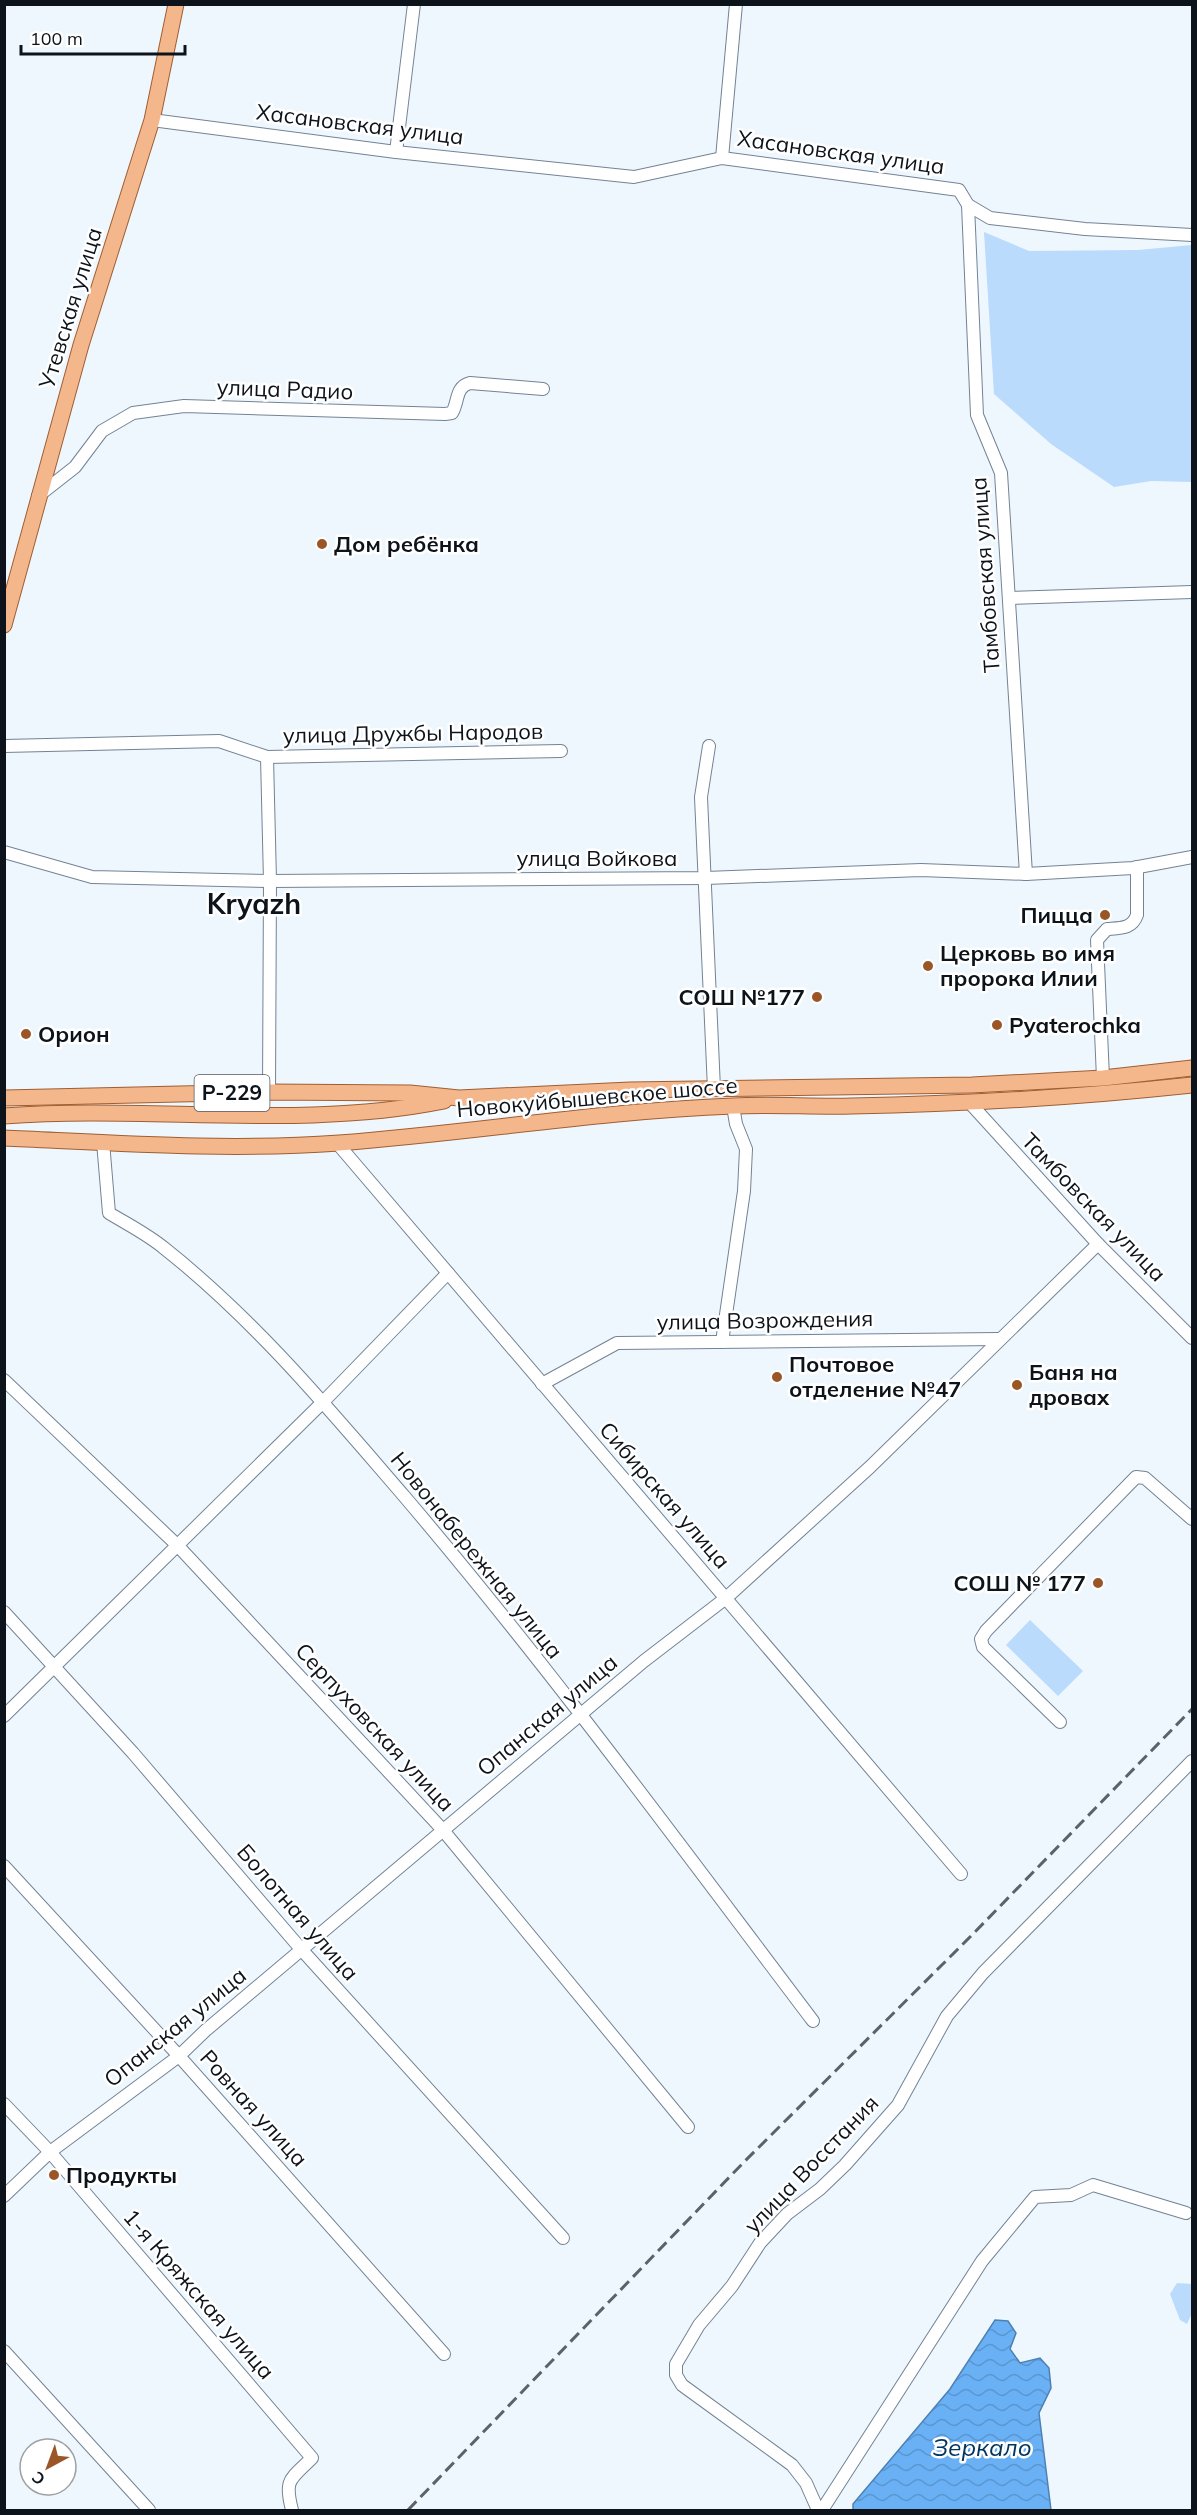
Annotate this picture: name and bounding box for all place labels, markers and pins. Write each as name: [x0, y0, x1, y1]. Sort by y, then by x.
place label: Дом ребёнка: [334, 530, 479, 558]
marker: Дом ребёнка: [315, 537, 329, 551]
place label: Пицца: [1021, 901, 1093, 929]
marker: Пицца: [1098, 908, 1112, 922]
place label: Церковь во имя пророка Илии: [940, 939, 1115, 992]
marker: Церковь во имя пророка Илии: [921, 959, 935, 973]
place label: СОШ №177: [679, 983, 805, 1011]
marker: СОШ №177: [810, 990, 824, 1004]
place label: Pyaterochka: [1009, 1011, 1141, 1039]
marker: Pyaterochka: [990, 1018, 1004, 1032]
place label: Орион: [38, 1020, 110, 1048]
marker: Орион: [19, 1027, 33, 1041]
place label: Почтовое отделение №47: [789, 1350, 961, 1403]
place label: Баня на дровах: [1029, 1358, 1118, 1411]
marker: Почтовое отделение №47: [770, 1370, 784, 1384]
marker: Баня на дровах: [1010, 1378, 1024, 1392]
place label: СОШ № 177: [954, 1569, 1086, 1597]
marker: СОШ № 177: [1091, 1576, 1105, 1590]
place label: Продукты: [66, 2161, 177, 2189]
marker: Продукты: [47, 2168, 61, 2182]

